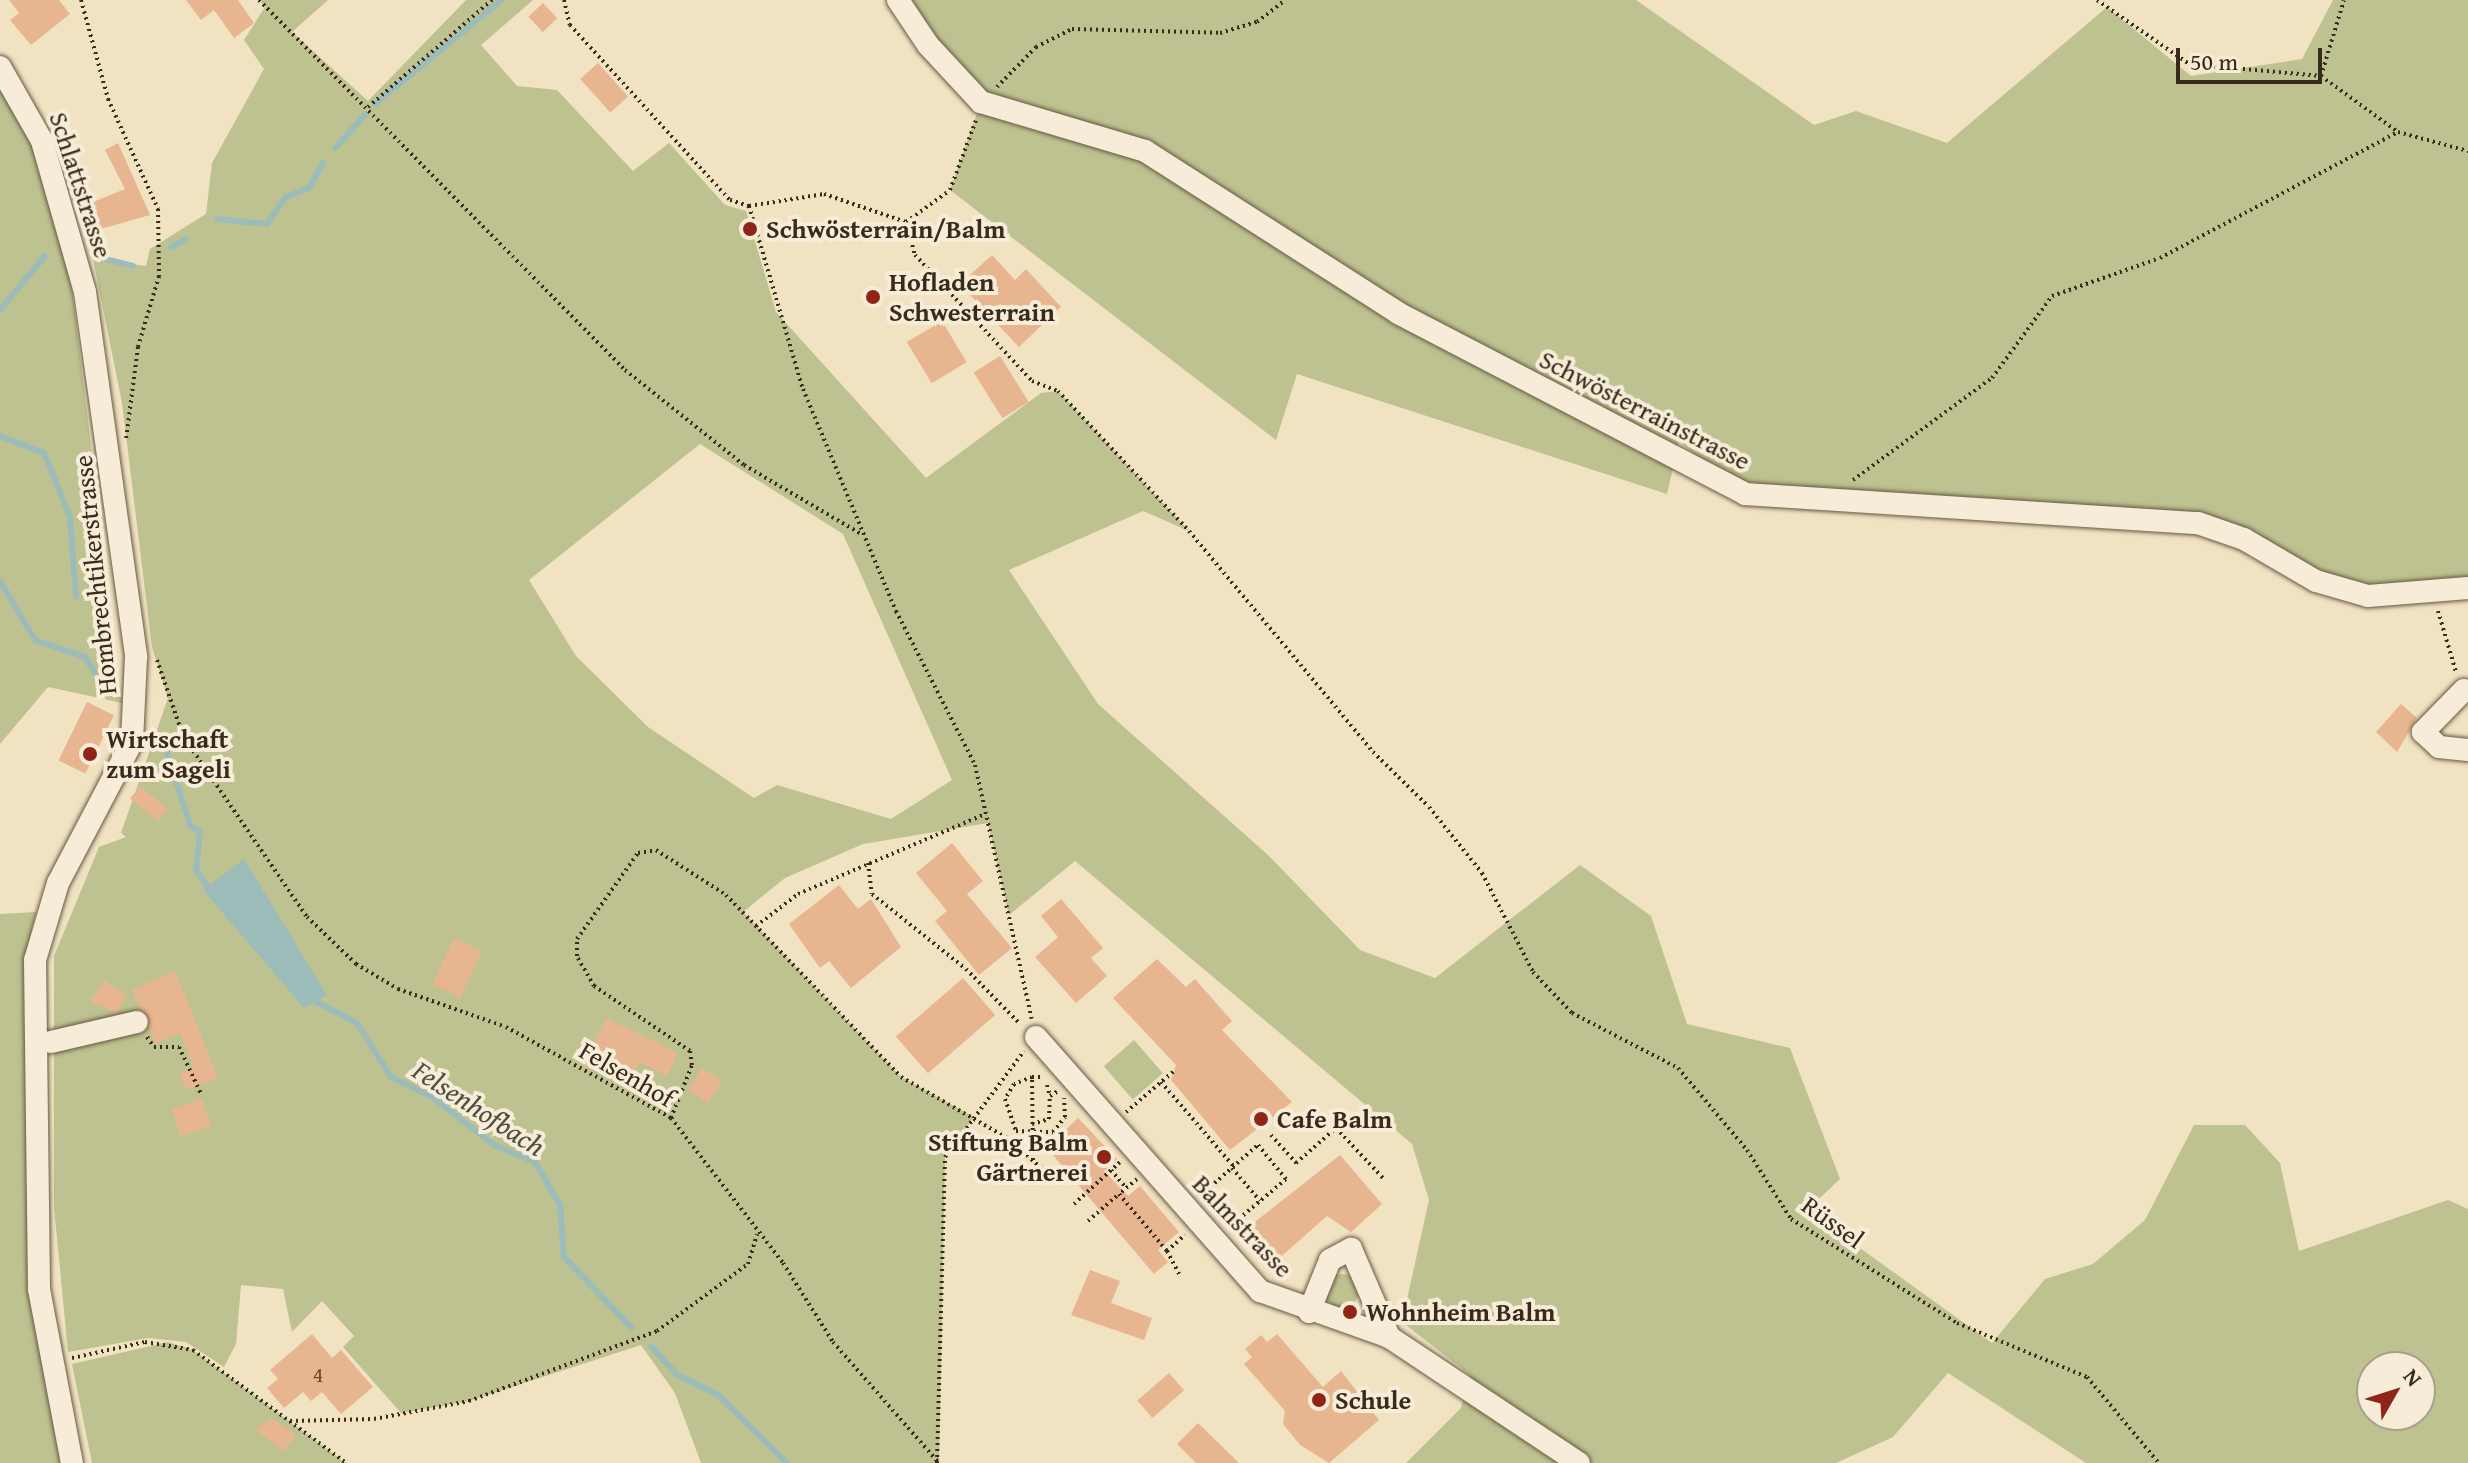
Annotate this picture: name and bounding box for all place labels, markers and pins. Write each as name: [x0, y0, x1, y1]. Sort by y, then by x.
place label: Schwösterrain/Balm: [766, 213, 1006, 245]
marker: Schwösterrain/Balm: [741, 220, 759, 238]
place label: Hofladen Schwesterrain: [889, 266, 1055, 328]
marker: Hofladen Schwesterrain: [864, 288, 882, 306]
place label: Wirtschaft zum Sageli: [106, 723, 231, 784]
marker: Wirtschaft zum Sageli: [81, 745, 99, 763]
place label: Cafe Balm: [1277, 1103, 1392, 1135]
marker: Cafe Balm: [1252, 1110, 1270, 1128]
place label: Stiftung Balm Gärtnerei: [928, 1126, 1088, 1188]
marker: Stiftung Balm Gärtnerei: [1095, 1148, 1113, 1166]
place label: Wohnheim Balm: [1366, 1296, 1556, 1328]
marker: Wohnheim Balm: [1341, 1303, 1359, 1321]
place label: Schule: [1335, 1384, 1411, 1416]
marker: Schule: [1310, 1391, 1328, 1409]

